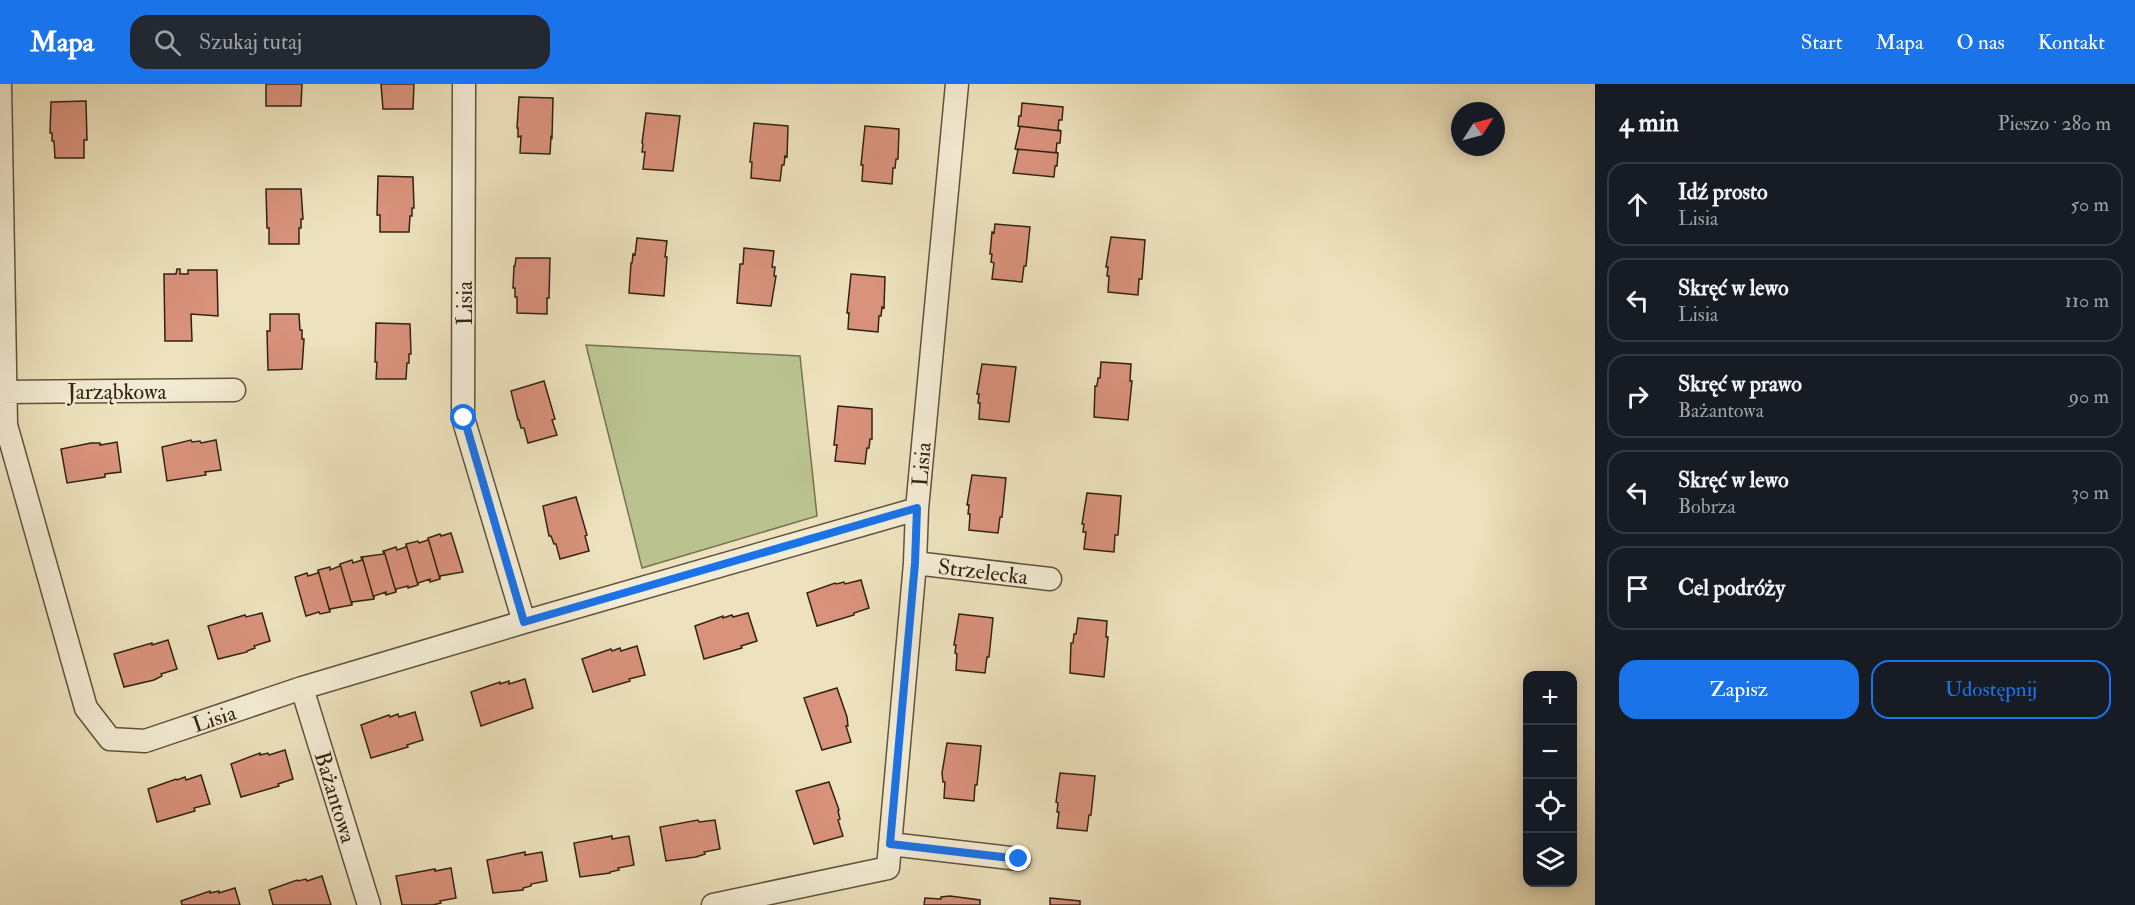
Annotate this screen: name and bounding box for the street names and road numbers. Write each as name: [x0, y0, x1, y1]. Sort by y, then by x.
street label: Lisia: [451, 280, 479, 325]
street label: Jarząbkowa: [66, 378, 168, 406]
street label: Lisia: [906, 440, 938, 487]
street label: Strzelecka: [936, 553, 1030, 592]
street label: Lisia: [189, 699, 241, 739]
street label: Bażantowa: [308, 748, 363, 847]

